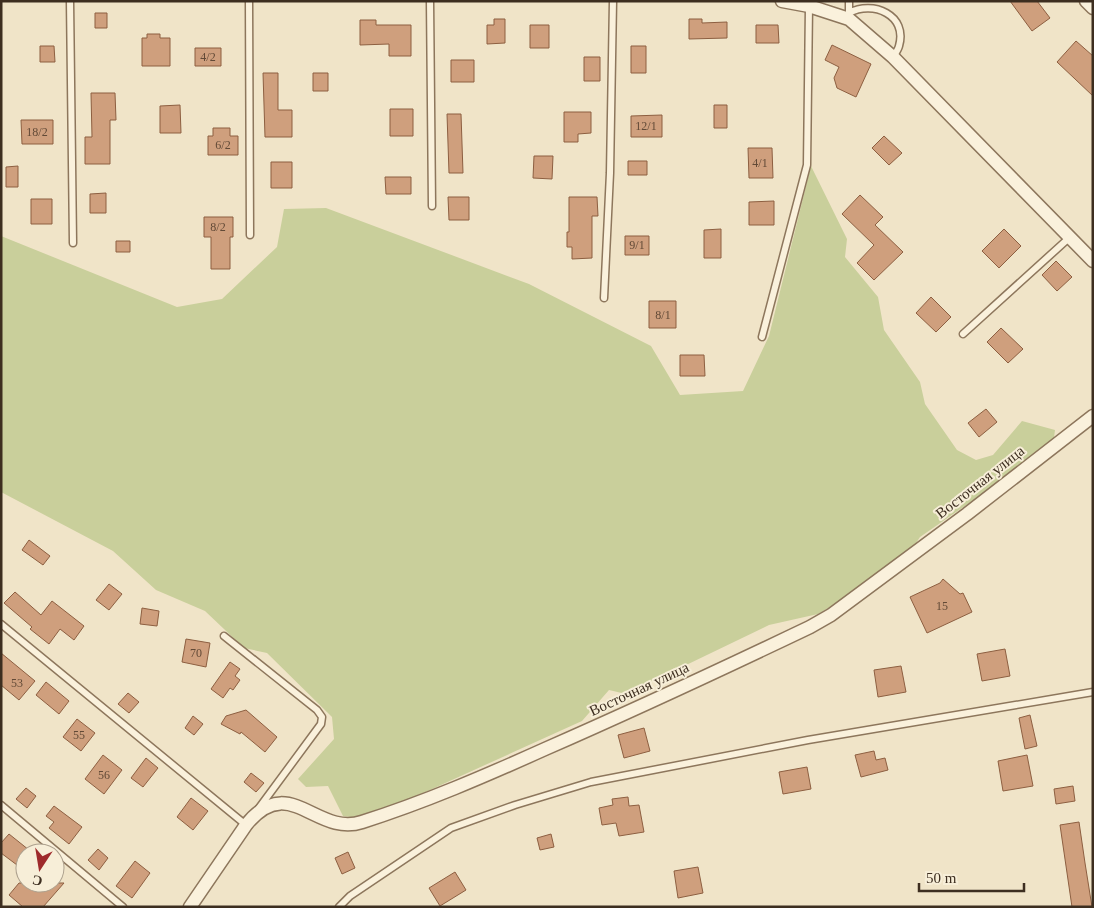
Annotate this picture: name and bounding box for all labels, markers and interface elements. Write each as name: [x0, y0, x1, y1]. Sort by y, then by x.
house number: 4/2: [200, 50, 216, 64]
house number: 12/1: [635, 119, 657, 133]
house number: 18/2: [26, 125, 48, 139]
house number: 6/2: [215, 138, 231, 152]
house number: 4/1: [752, 156, 768, 170]
house number: 8/2: [210, 220, 226, 234]
house number: 9/1: [629, 238, 645, 252]
house number: 8/1: [655, 308, 671, 322]
street label: Восточная улица: [933, 442, 1028, 522]
house number: 15: [936, 599, 948, 613]
house number: 70: [190, 646, 202, 660]
street label: Восточная улица: [587, 659, 692, 719]
house number: 53: [11, 676, 23, 690]
house number: 55: [73, 728, 85, 742]
house number: 56: [98, 768, 110, 782]
north arrow: [15, 843, 65, 893]
scale bar: [919, 860, 1024, 892]
text: 50 m: [926, 870, 957, 886]
text: С: [31, 872, 44, 889]

